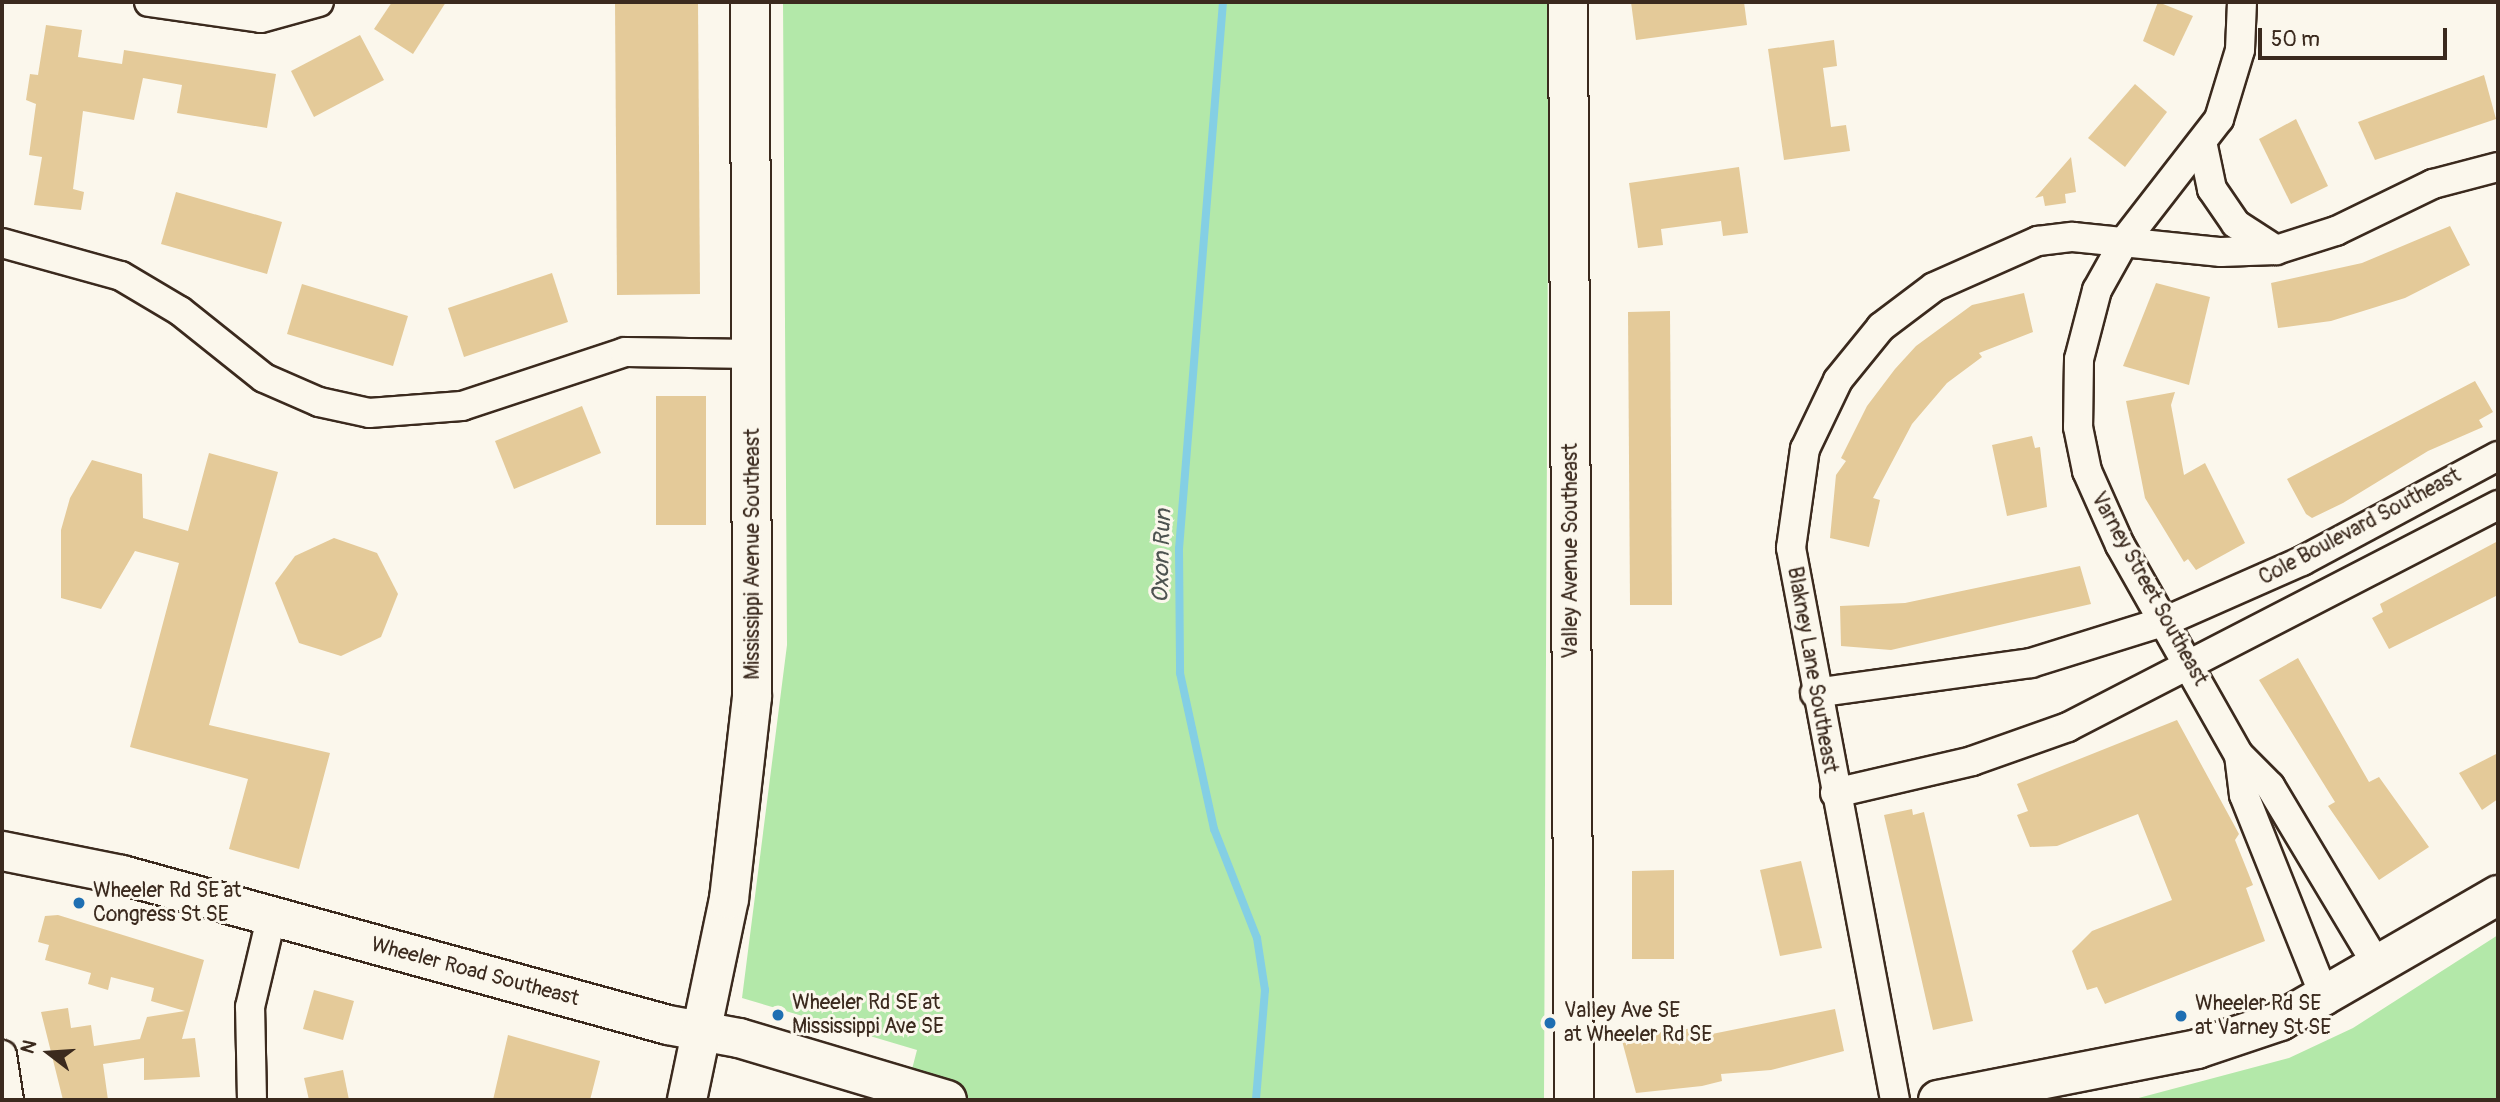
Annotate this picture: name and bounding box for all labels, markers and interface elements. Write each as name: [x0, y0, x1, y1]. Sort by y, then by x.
scale bar: [2262, 14, 2451, 58]
text: 50 m: [2271, 26, 2320, 53]
street label: Mississippi Avenue Southeast: [740, 428, 766, 680]
street label: Valley Avenue Southeast: [1558, 443, 1584, 659]
street label: Cole Boulevard Southeast: [2255, 463, 2465, 591]
street label: Varney Street Southeast: [2085, 488, 2213, 690]
water label: Oxon Run: [1147, 508, 1177, 604]
street label: Blakney Lane Southeast: [1781, 565, 1843, 775]
place label: Wheeler Rd SE at Congress St SE: [93, 878, 241, 928]
marker: Wheeler Rd SE at Congress St SE: [71, 895, 87, 911]
street label: Wheeler Road Southeast: [368, 932, 582, 1012]
place label: Wheeler Rd SE at Mississippi Ave SE: [792, 990, 944, 1040]
place label: Wheeler Rd SE at Varney St SE: [2195, 991, 2331, 1041]
place label: Valley Ave SE at Wheeler Rd SE: [1564, 998, 1712, 1048]
marker: Wheeler Rd SE at Mississippi Ave SE: [770, 1007, 786, 1023]
marker: Wheeler Rd SE at Varney St SE: [2173, 1008, 2189, 1024]
marker: Valley Ave SE at Wheeler Rd SE: [1542, 1015, 1558, 1031]
north arrow: [14, 1018, 84, 1088]
text: N: [16, 1037, 42, 1057]

